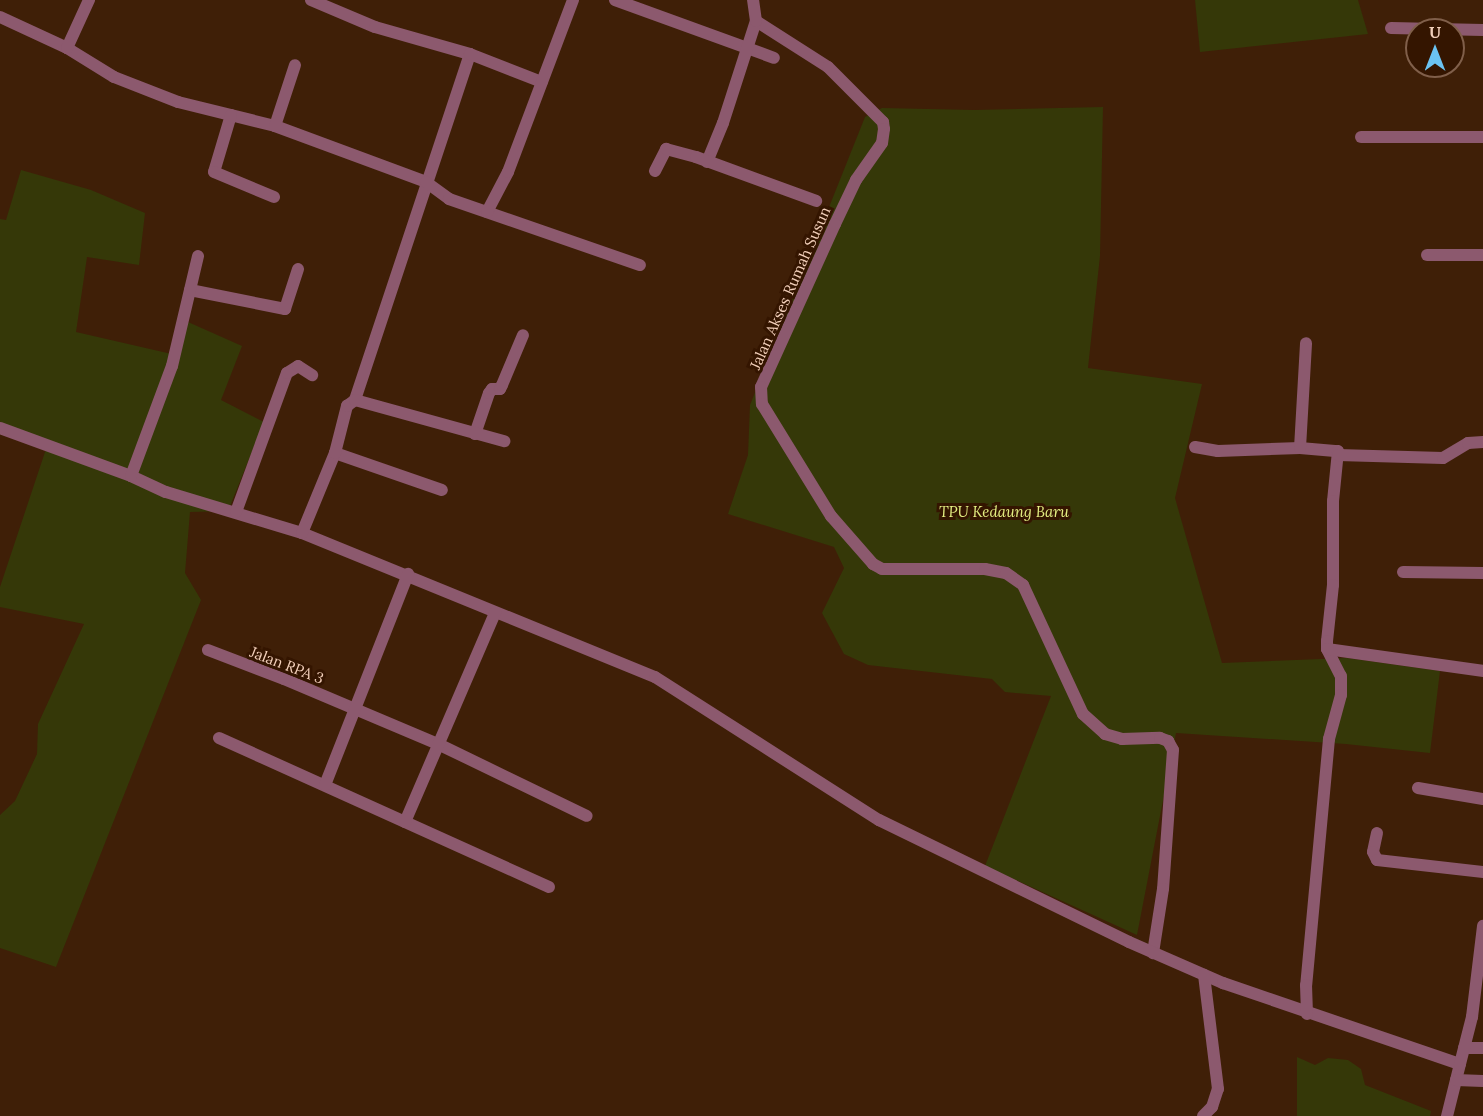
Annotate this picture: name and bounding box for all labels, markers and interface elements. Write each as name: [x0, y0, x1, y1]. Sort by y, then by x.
north arrow: [1405, 18, 1465, 78]
text: U: [1429, 22, 1441, 42]
street label: Jalan Akses Rumah Susun: [746, 204, 834, 372]
park label: TPU Kedaung Baru: [939, 503, 1069, 521]
street label: Jalan RPA 3: [248, 643, 326, 687]

